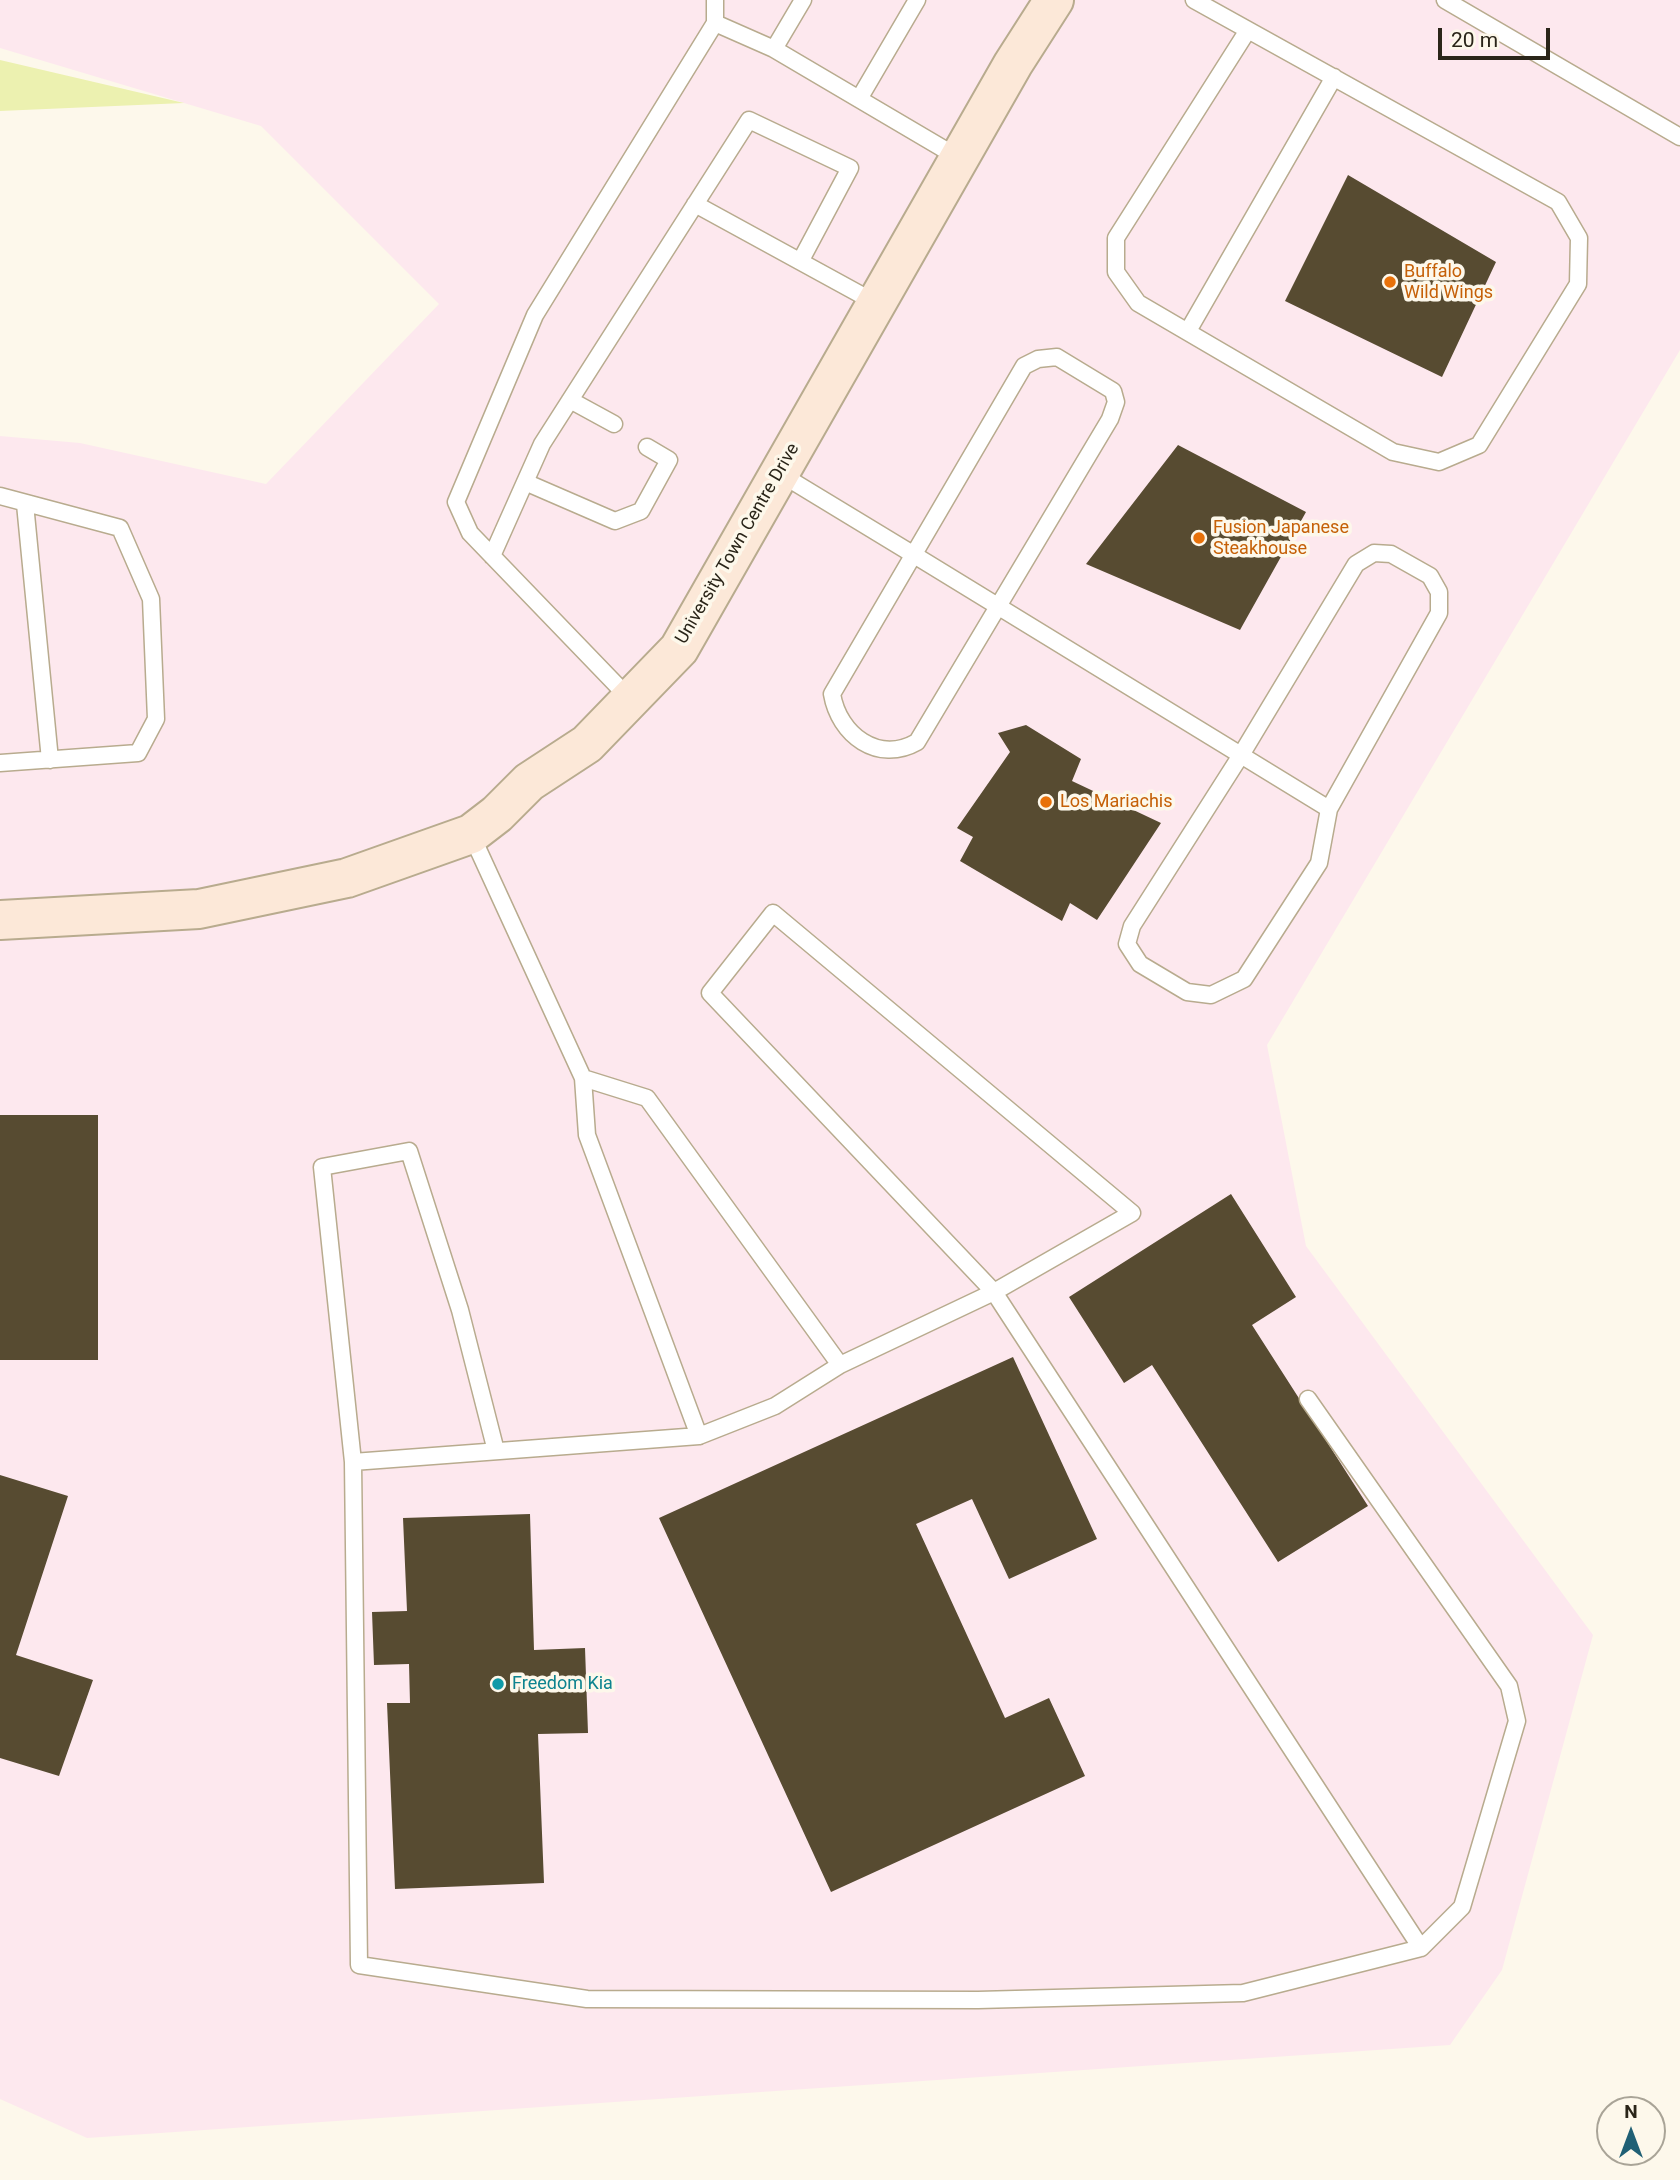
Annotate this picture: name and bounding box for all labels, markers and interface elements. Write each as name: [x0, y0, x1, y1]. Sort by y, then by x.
scale bar: [1442, 14, 1554, 58]
text: 20 m: [1451, 28, 1498, 52]
place label: Buffalo Wild Wings: [1404, 261, 1493, 304]
marker: Buffalo Wild Wings: [1382, 274, 1398, 290]
street label: University Town Centre Drive: [672, 440, 804, 648]
place label: Fusion Japanese Steakhouse: [1213, 517, 1349, 560]
marker: Fusion Japanese Steakhouse: [1191, 530, 1207, 546]
place label: Los Mariachis: [1060, 791, 1172, 813]
marker: Los Mariachis: [1038, 794, 1054, 810]
place label: Freedom Kia: [512, 1673, 613, 1695]
marker: Freedom Kia: [490, 1676, 506, 1692]
north arrow: [1596, 2096, 1666, 2166]
text: N: [1624, 2100, 1638, 2123]

